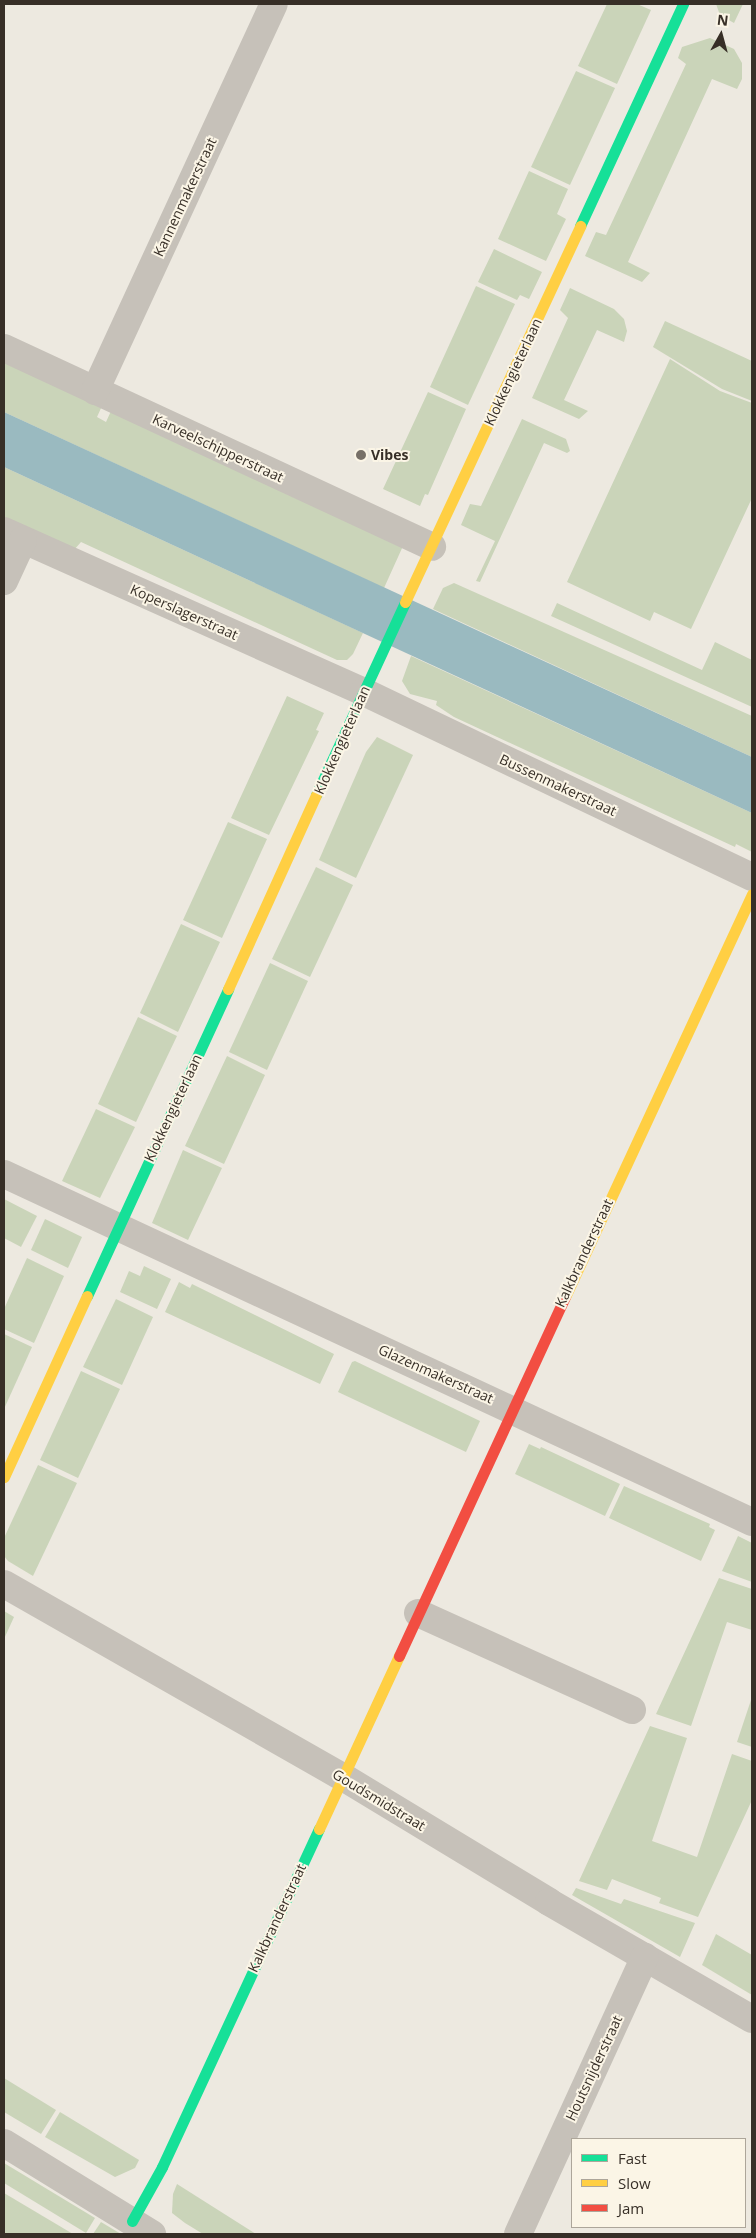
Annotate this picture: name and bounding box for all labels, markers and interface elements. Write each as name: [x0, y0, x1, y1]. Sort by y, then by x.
text: N: [716, 9, 730, 30]
north arrow: [696, 10, 746, 60]
street label: Kannenmakerstraat: [150, 135, 220, 259]
street label: Klokkengieterlaan: [481, 315, 545, 429]
street label: Karveelschipperstraat: [150, 410, 286, 486]
place label: Vibes: [371, 447, 408, 463]
marker: Vibes: [355, 449, 367, 461]
street label: Koperslagerstraat: [127, 581, 241, 643]
street label: Klokkengieterlaan: [311, 683, 373, 797]
street label: Bussenmakerstraat: [497, 751, 619, 819]
street label: Klokkengieterlaan: [141, 1051, 205, 1165]
street label: Kalkbranderstraat: [551, 1196, 617, 1310]
street label: Glazenmakerstraat: [376, 1341, 496, 1407]
street label: Goudsmidstraat: [329, 1766, 429, 1834]
street label: Kalkbranderstraat: [244, 1861, 310, 1975]
street label: Houtsnijderstraat: [562, 2012, 626, 2124]
legend: [571, 2138, 746, 2228]
text: Fast: [618, 2148, 647, 2168]
text: Slow: [618, 2173, 651, 2193]
text: Jam: [618, 2198, 644, 2218]

